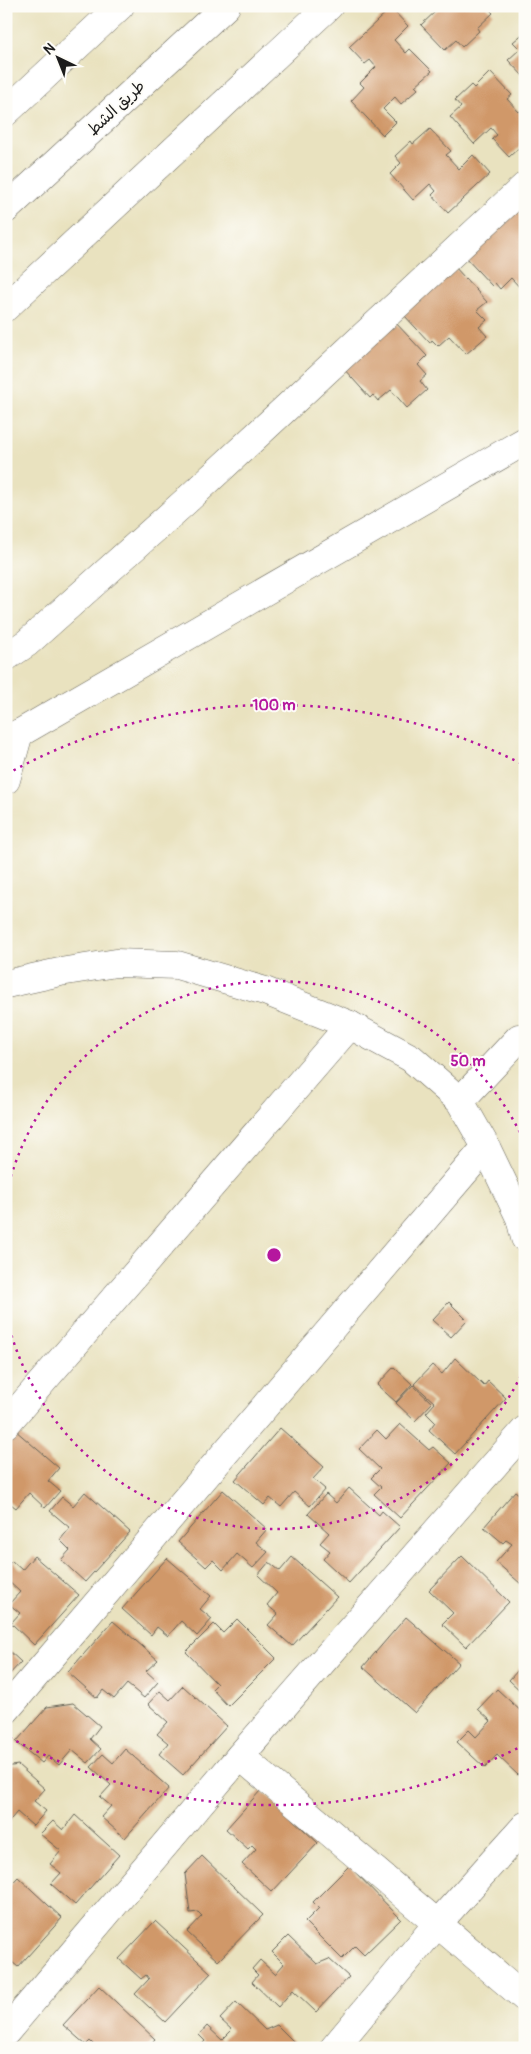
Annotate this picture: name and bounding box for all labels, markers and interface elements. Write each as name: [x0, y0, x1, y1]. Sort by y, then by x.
north arrow: [32, 32, 82, 82]
text: N: [40, 39, 59, 58]
street label: طريق الشط: [83, 76, 149, 140]
text: 100 m: [253, 696, 295, 715]
text: 50 m: [451, 1052, 485, 1071]
centre of rings: [265, 1246, 283, 1264]

